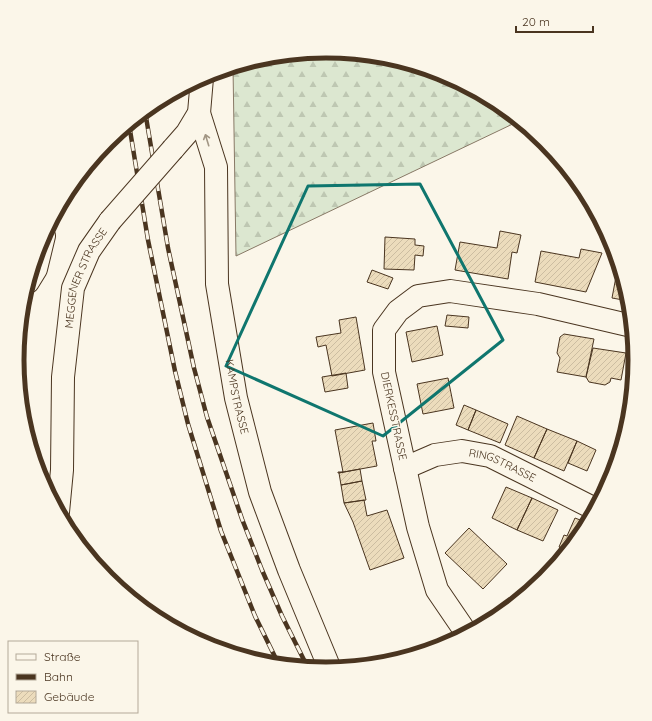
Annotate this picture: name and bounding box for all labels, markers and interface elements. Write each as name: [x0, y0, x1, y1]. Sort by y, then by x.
scale bar: [516, 8, 593, 34]
text: 20 m: [522, 14, 550, 29]
one-way arrow: [203, 134, 210, 147]
street label: MEGGENER STRASSE: [62, 225, 110, 329]
street label: KAMPSTRASSE: [223, 358, 252, 435]
street label: DIERKESSTRASSE: [378, 370, 410, 462]
street label: RINGSTRASSE: [468, 445, 538, 485]
legend: [8, 641, 138, 713]
text: Straße: [44, 649, 81, 664]
text: Bahn: [44, 669, 73, 684]
text: Gebäude: [44, 689, 95, 704]

